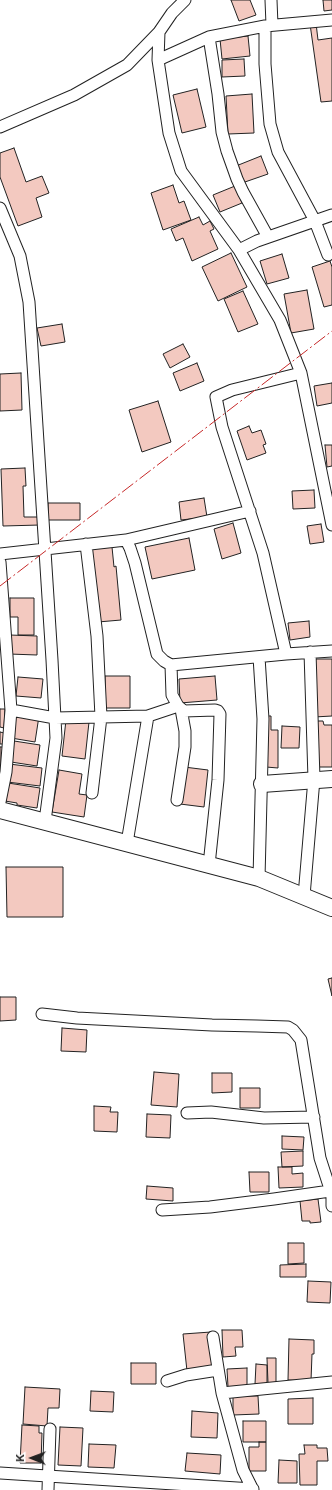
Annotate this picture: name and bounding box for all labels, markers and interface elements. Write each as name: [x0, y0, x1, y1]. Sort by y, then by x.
north arrow: [12, 1438, 52, 1478]
text: K: [13, 1454, 27, 1462]

